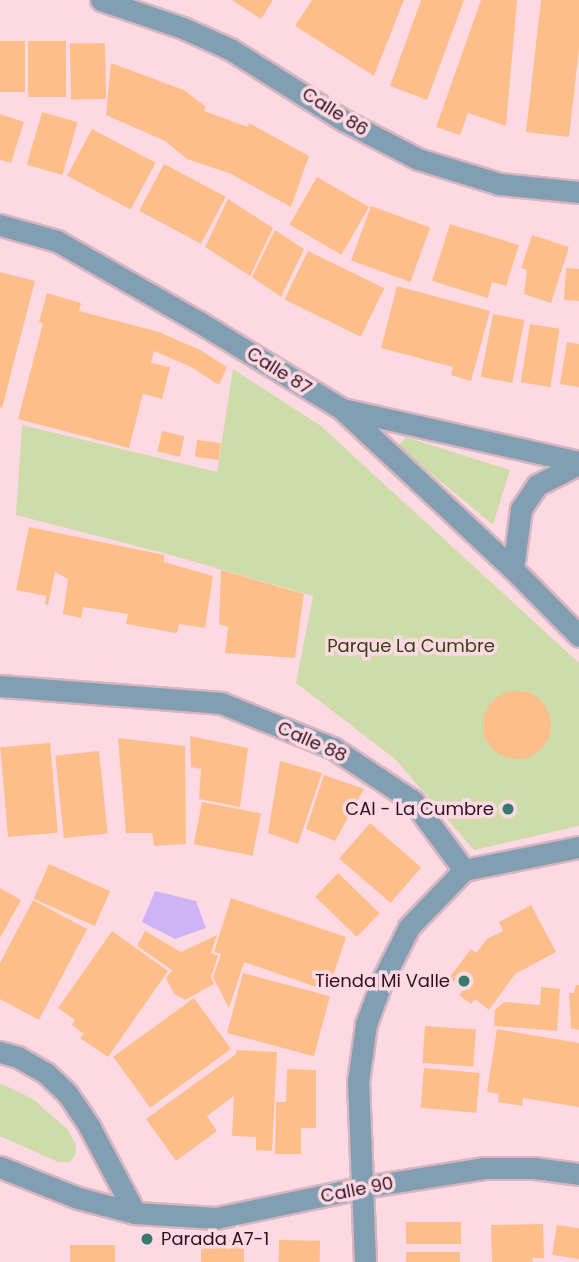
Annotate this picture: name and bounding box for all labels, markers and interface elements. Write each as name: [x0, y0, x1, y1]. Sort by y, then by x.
street label: Calle 86: [298, 83, 372, 141]
street label: Calle 87: [243, 343, 315, 399]
park label: Parque La Cumbre: [327, 635, 495, 657]
street label: Calle 88: [274, 717, 350, 767]
place label: CAI - La Cumbre: [345, 798, 494, 820]
marker: CAI - La Cumbre: [500, 801, 516, 817]
place label: Tienda Mi Valle: [315, 970, 450, 992]
marker: Tienda Mi Valle: [456, 973, 472, 989]
street label: Calle 90: [319, 1172, 395, 1208]
place label: Parada A7-1: [161, 1228, 269, 1250]
marker: Parada A7-1: [139, 1231, 155, 1247]

